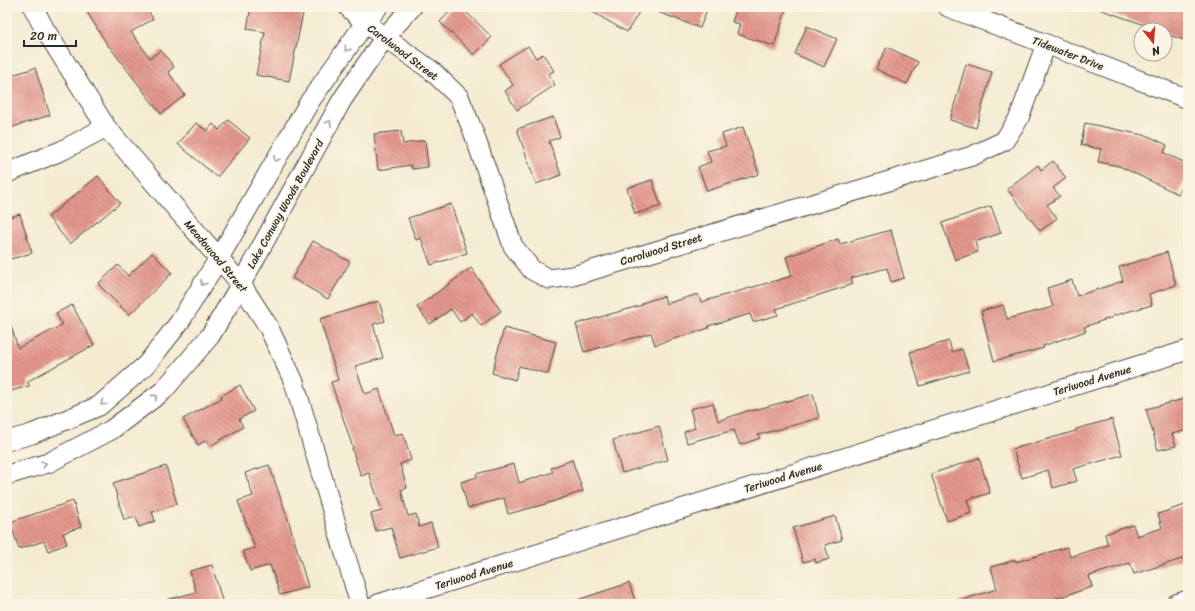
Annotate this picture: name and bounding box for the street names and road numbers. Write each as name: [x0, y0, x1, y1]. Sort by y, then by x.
street label: Carolwood Street: [363, 19, 442, 86]
street label: Tidewater Drive: [1029, 31, 1107, 76]
street label: Lake Conway Woods Boulevard: [242, 135, 330, 272]
street label: Meadowood Street: [179, 216, 252, 297]
street label: Carolwood Street: [618, 228, 705, 271]
street label: Teriwood Avenue: [1051, 359, 1134, 401]
street label: Teriwood Avenue: [742, 456, 825, 498]
street label: Teriwood Avenue: [433, 553, 516, 595]

